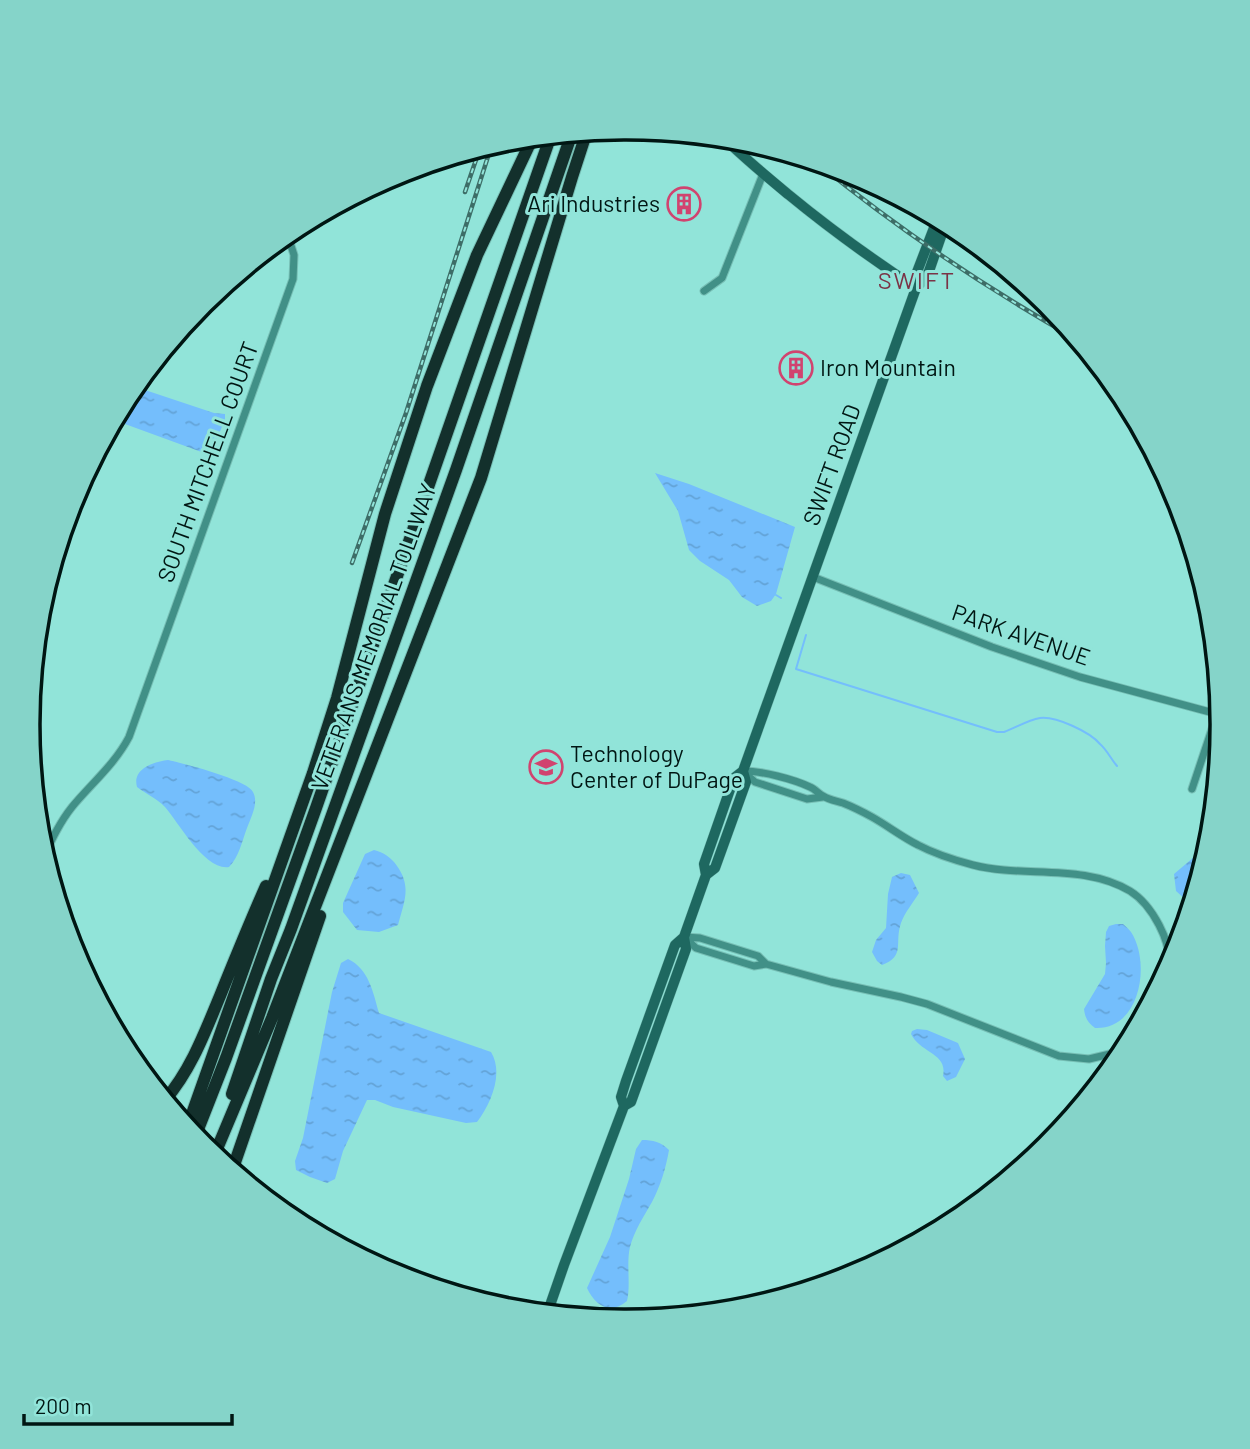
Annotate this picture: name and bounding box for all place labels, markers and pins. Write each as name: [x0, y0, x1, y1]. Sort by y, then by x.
building icon: Ari Industries: [665, 185, 703, 223]
place label: Ari Industries: [527, 189, 660, 217]
building icon: Iron Mountain: [777, 349, 815, 387]
place label: Iron Mountain: [820, 353, 956, 381]
place label: Technology Center of DuPage: [570, 739, 743, 793]
school or university icon: Technology Center of DuPage: [527, 748, 565, 786]

